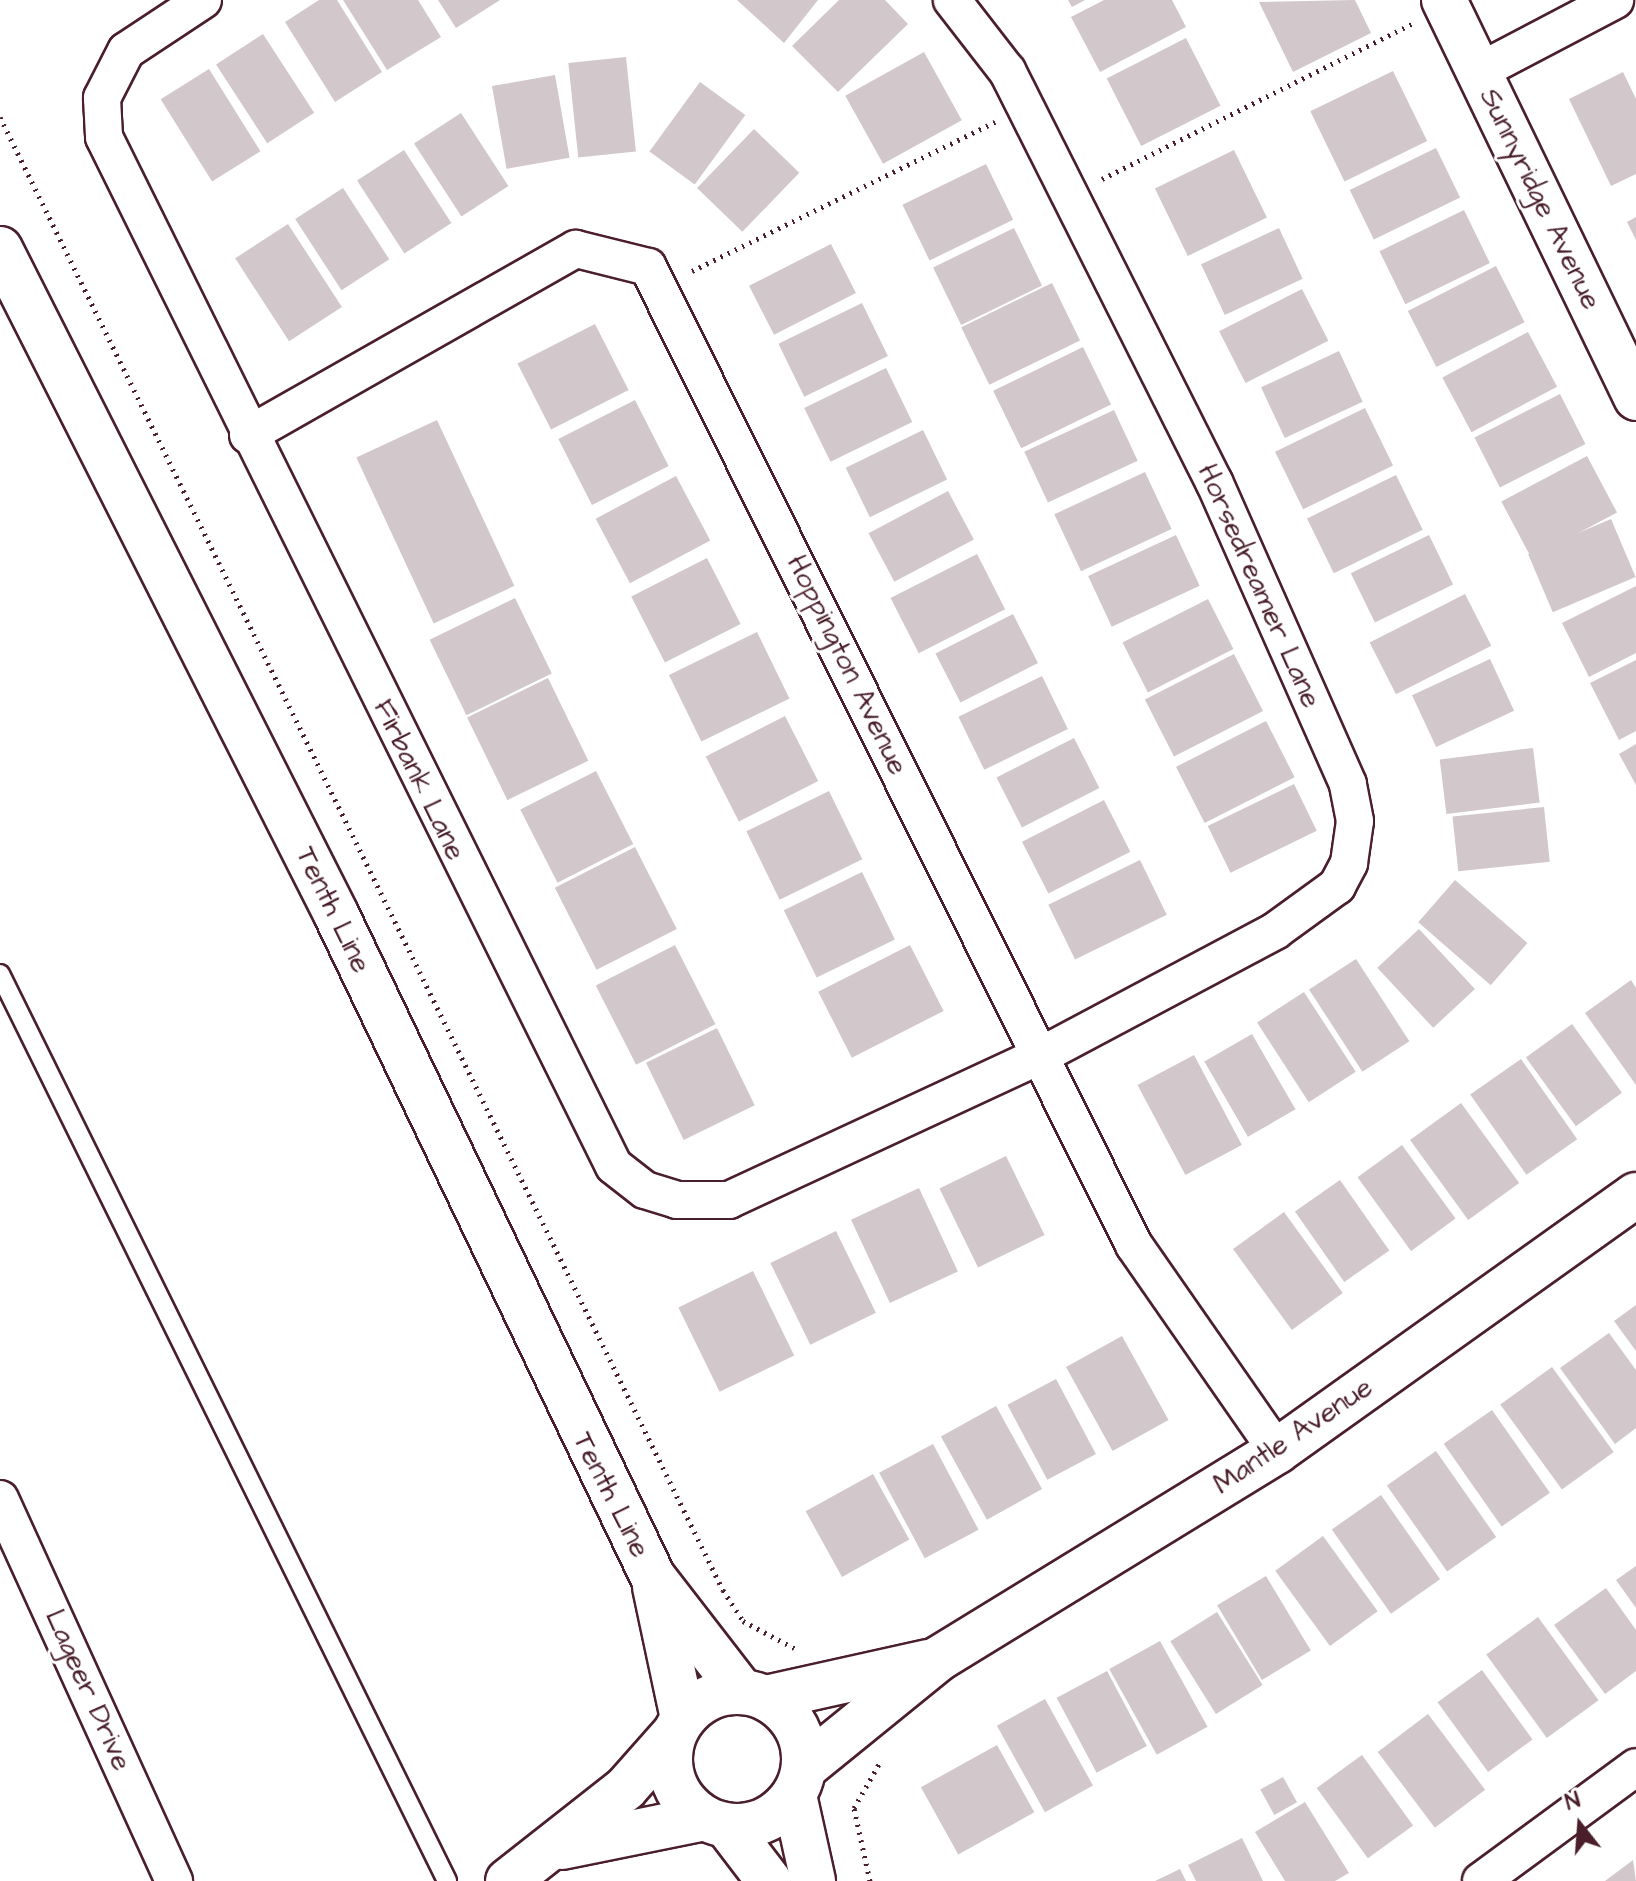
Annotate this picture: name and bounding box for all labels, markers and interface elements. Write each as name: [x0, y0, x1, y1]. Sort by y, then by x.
street label: Sunnyridge Avenue: [1472, 83, 1608, 315]
street label: Horsedreamer Lane: [1190, 459, 1328, 713]
street label: Hoppington Avenue: [779, 550, 915, 780]
street label: Firbank Lane: [366, 694, 472, 866]
street label: Tenth Line: [288, 842, 378, 978]
street label: Mantle Avenue: [1207, 1370, 1379, 1502]
street label: Tenth Line: [565, 1427, 657, 1563]
street label: Lageer Drive: [38, 1604, 138, 1776]
north arrow: [1540, 1785, 1620, 1865]
text: N: [1562, 1785, 1584, 1818]

